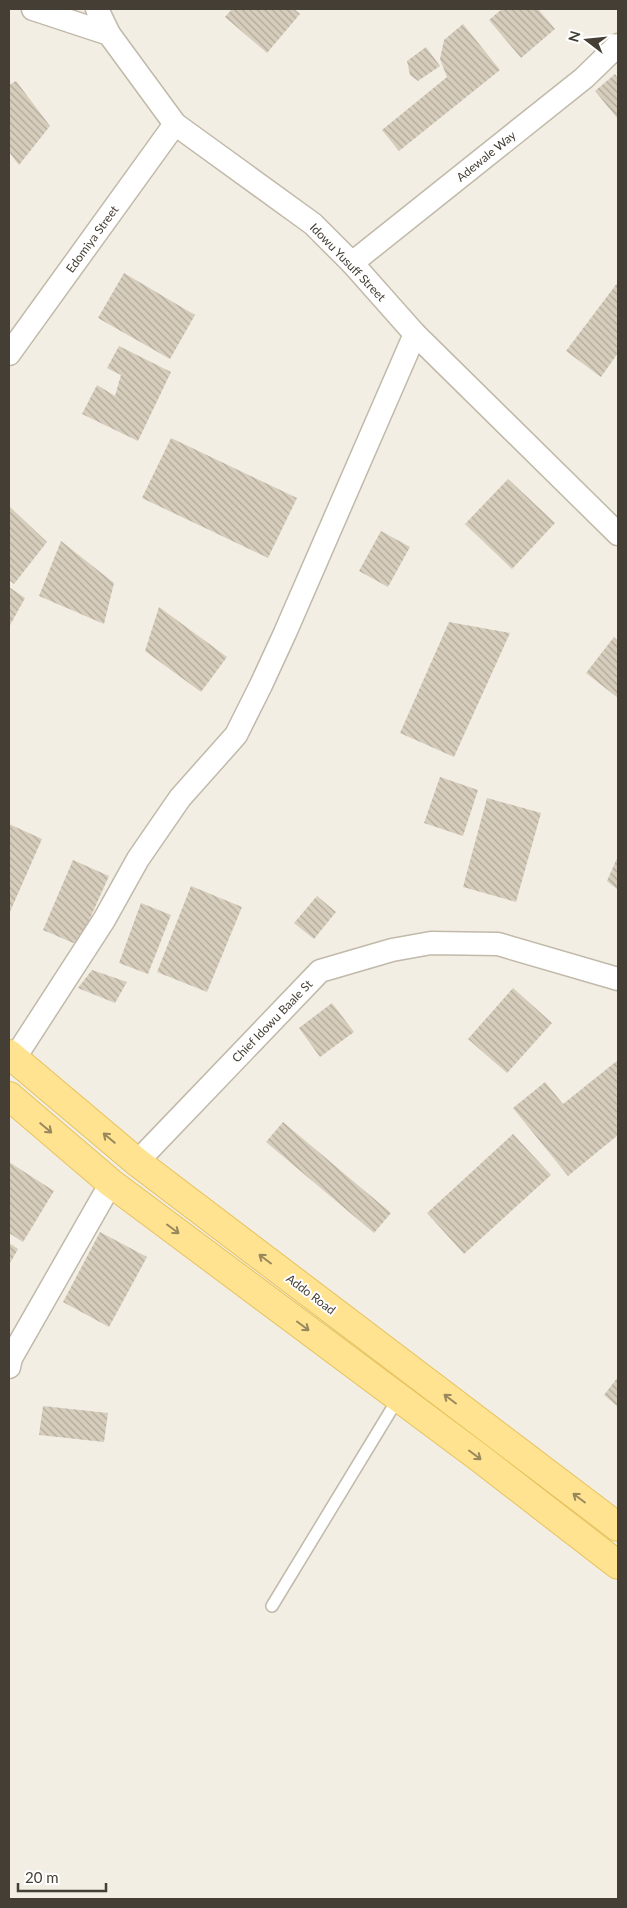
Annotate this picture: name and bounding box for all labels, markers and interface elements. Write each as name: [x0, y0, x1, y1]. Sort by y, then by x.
north arrow: [562, 15, 612, 65]
text: N: [564, 29, 584, 44]
street label: Adewale Way: [453, 127, 519, 185]
street label: Edomiya Street: [63, 202, 122, 276]
street label: Idowu Yusuff Street: [307, 220, 390, 305]
street label: Chief Idowu Baale St: [229, 976, 316, 1065]
one-way arrow: [39, 1122, 52, 1133]
one-way arrow: [102, 1132, 115, 1144]
one-way arrow: [166, 1224, 180, 1234]
one-way arrow: [259, 1253, 272, 1264]
street label: Addo Road: [283, 1271, 339, 1317]
one-way arrow: [296, 1320, 309, 1331]
one-way arrow: [444, 1394, 457, 1405]
one-way arrow: [468, 1449, 481, 1460]
one-way arrow: [573, 1492, 586, 1503]
scale bar: [18, 1860, 105, 1892]
text: 20 m: [25, 1868, 59, 1886]

